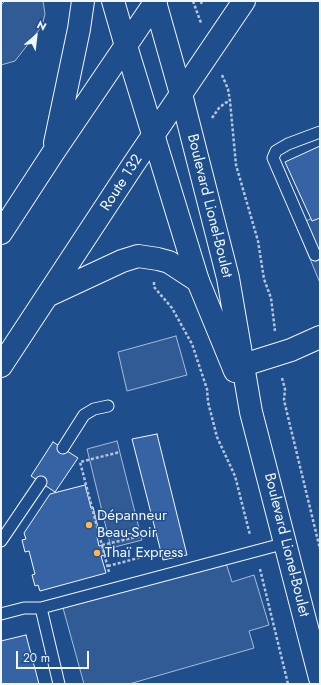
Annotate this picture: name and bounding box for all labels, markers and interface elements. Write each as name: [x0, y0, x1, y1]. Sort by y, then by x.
north arrow: [16, 16, 56, 56]
text: N: [34, 16, 49, 35]
street label: Boulevard Lionel-Boulet: [182, 132, 236, 280]
street label: Route 132: [97, 151, 147, 215]
street label: Boulevard Lionel-Boulet: [259, 471, 313, 619]
place label: Dépanneur Beau-Soir: [97, 507, 167, 542]
marker: Dépanneur Beau-Soir: [84, 520, 94, 530]
place label: Thaï Express: [105, 544, 183, 562]
marker: Thaï Express: [92, 548, 102, 558]
scale bar: [18, 643, 91, 669]
text: 20 m: [23, 649, 50, 667]

